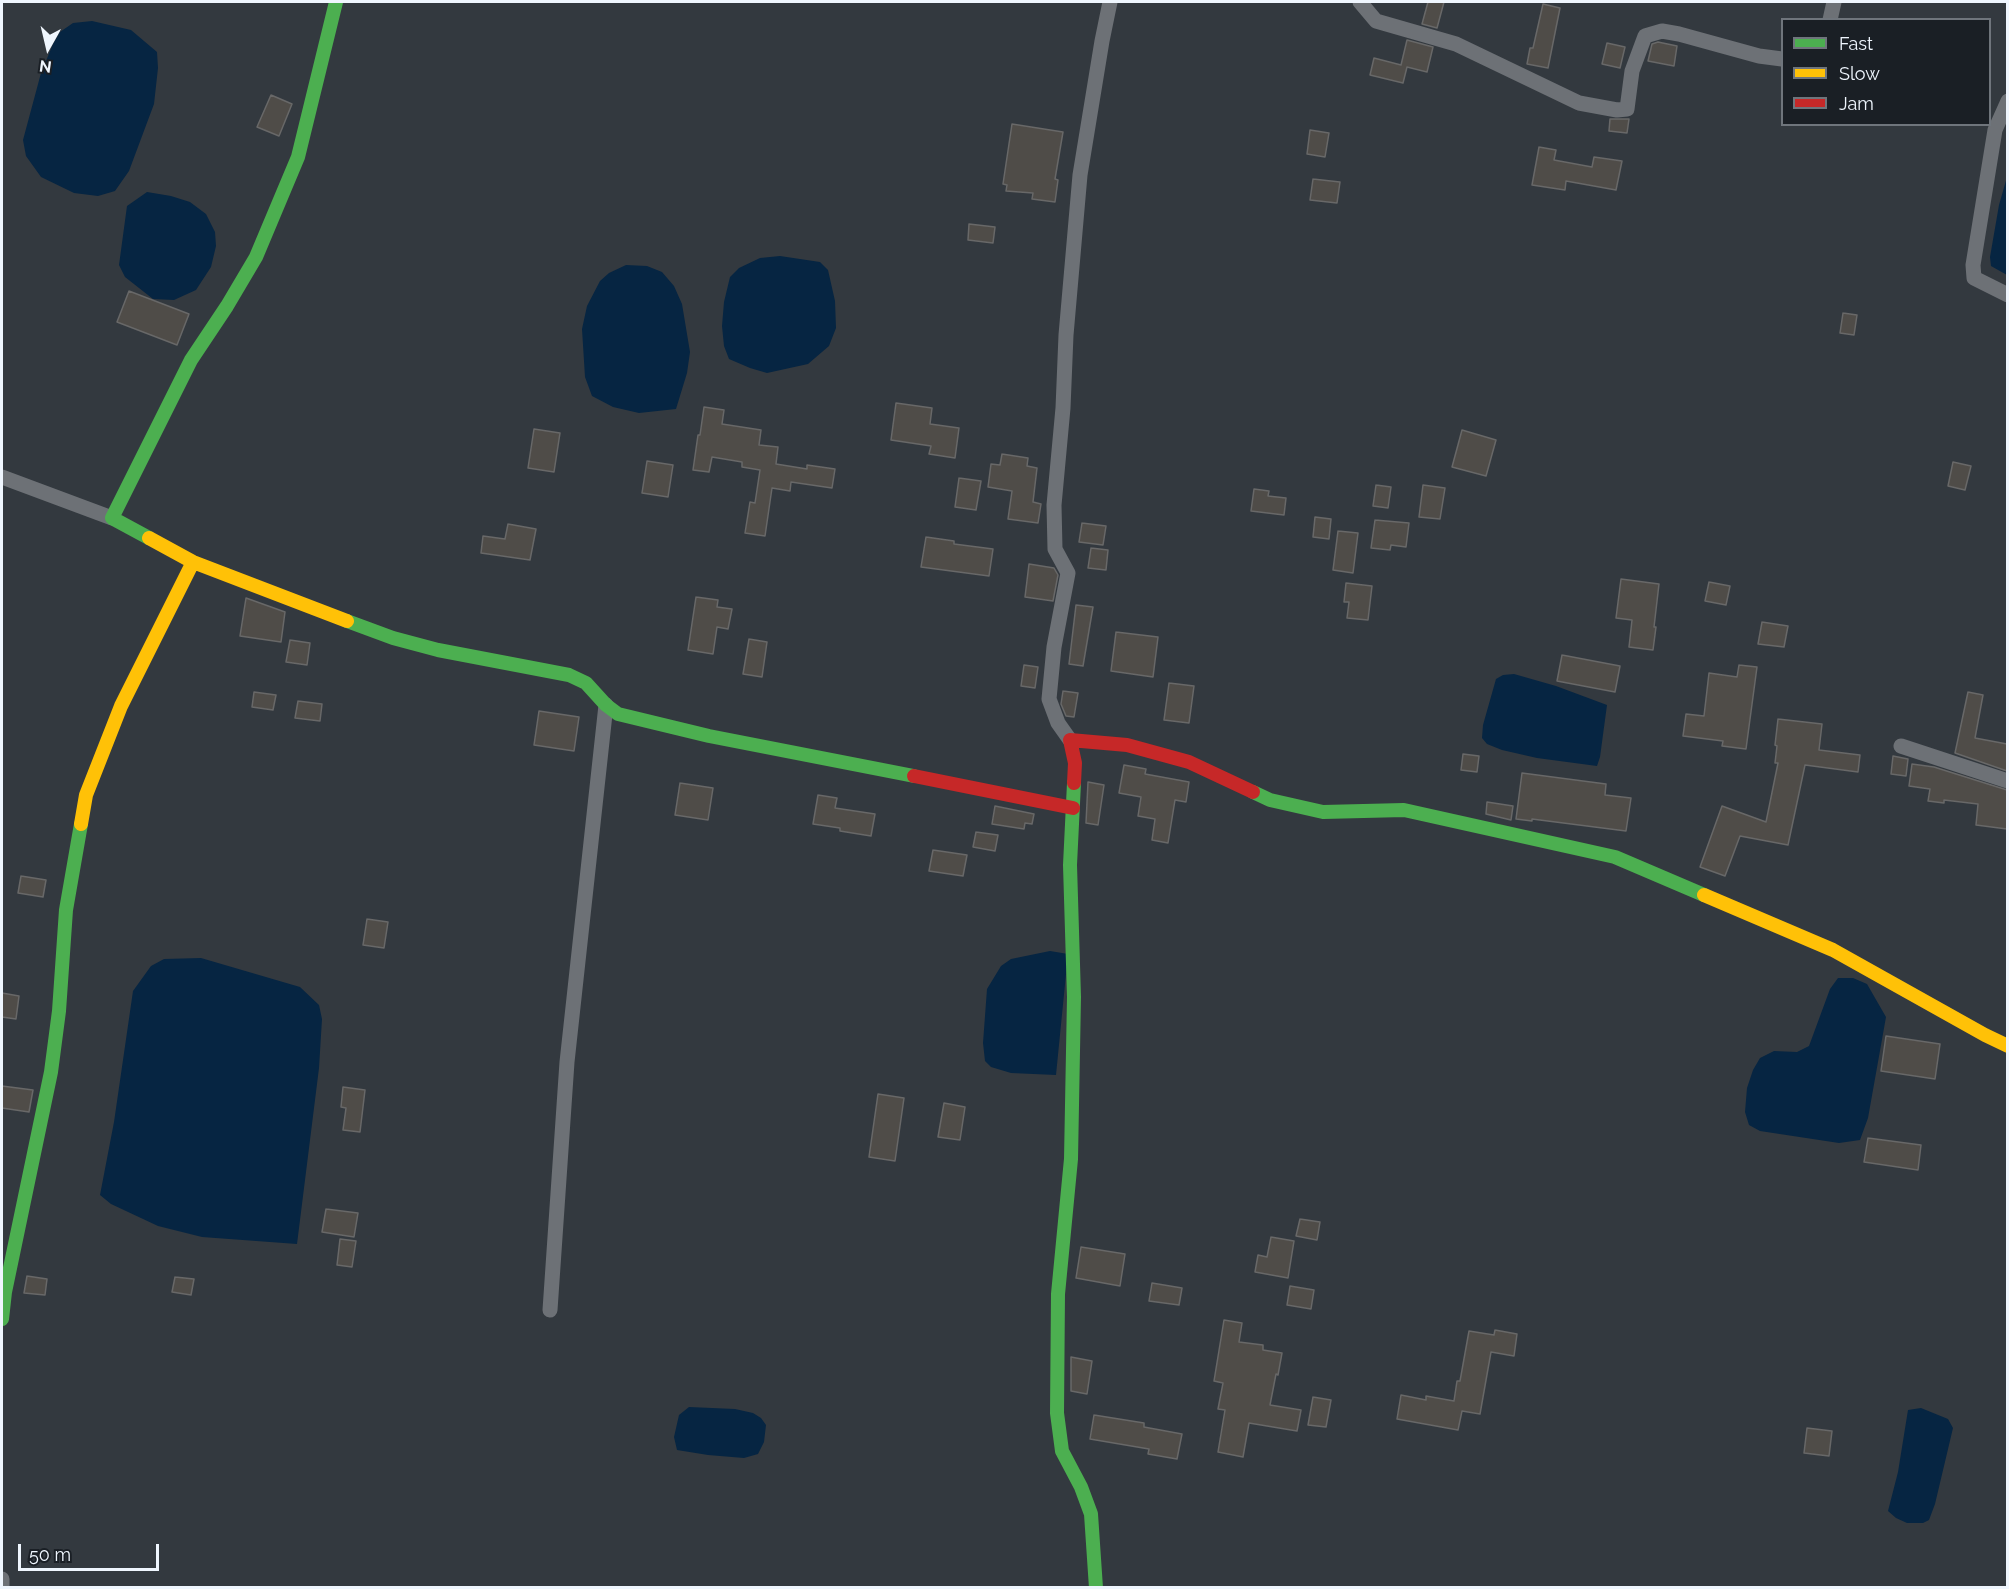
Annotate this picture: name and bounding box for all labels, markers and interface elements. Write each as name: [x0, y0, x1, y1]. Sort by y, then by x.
north arrow: [18, 18, 78, 78]
legend: [1781, 18, 1991, 126]
text: Fast: [1839, 33, 1873, 54]
text: N: [38, 56, 53, 77]
text: Slow: [1839, 63, 1880, 84]
text: Jam: [1839, 93, 1874, 114]
scale bar: [21, 1532, 162, 1570]
text: 50 m: [29, 1544, 71, 1565]

